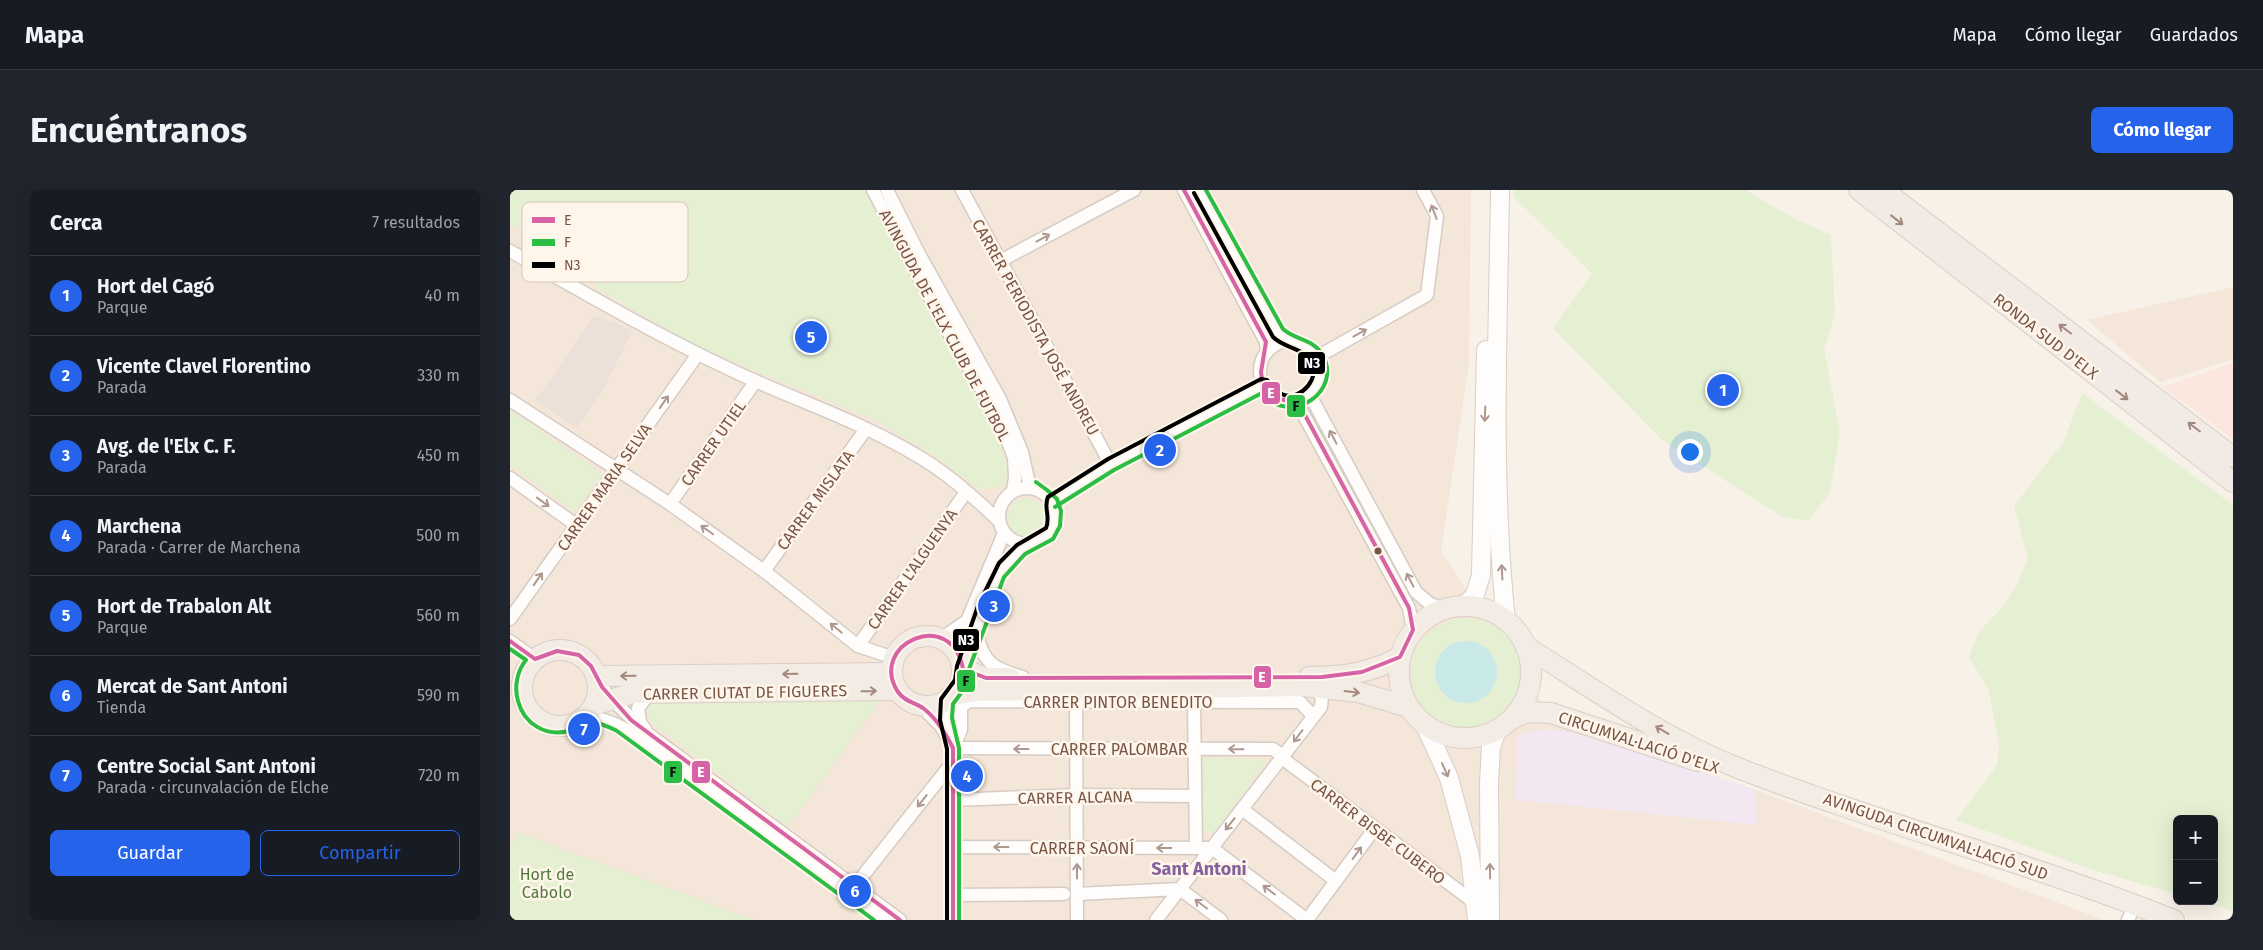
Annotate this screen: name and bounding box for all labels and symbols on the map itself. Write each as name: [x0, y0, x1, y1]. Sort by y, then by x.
legend: [522, 202, 688, 282]
one-way arrow: [1429, 204, 1438, 219]
street label: AVINGUDA DE L'ELX CLUB DE FUTBOL: [875, 206, 1014, 444]
text: E: [564, 212, 572, 229]
street label: CARRER PERIODISTA JOSÉ ANDREU: [968, 215, 1104, 439]
one-way arrow: [1890, 215, 1904, 225]
one-way arrow: [1036, 233, 1051, 243]
text: F: [564, 234, 571, 251]
text: N3: [564, 257, 581, 274]
street label: RONDA SUD D'ELX: [1989, 290, 2102, 383]
pin: 5: [795, 318, 827, 356]
one-way arrow: [2058, 324, 2072, 334]
one-way arrow: [1352, 328, 1367, 338]
line badge: N3: [1297, 351, 1326, 375]
text: N3: [1304, 355, 1320, 372]
pin: 1: [1707, 371, 1739, 409]
line badge: E: [1261, 381, 1281, 405]
text: E: [1267, 385, 1275, 402]
one-way arrow: [2115, 390, 2129, 400]
line badge: F: [1286, 394, 1306, 418]
one-way arrow: [659, 395, 669, 409]
street label: CARRER UTIEL: [677, 397, 750, 490]
text: F: [1293, 398, 1300, 415]
one-way arrow: [1480, 405, 1489, 421]
street label: CARRER MARIA SELVA: [553, 419, 656, 555]
one-way arrow: [2187, 422, 2201, 432]
one-way arrow: [1327, 430, 1337, 445]
pin: 2: [1144, 431, 1176, 469]
your location: [1677, 439, 1703, 465]
street label: CARRER MISLATA: [773, 446, 858, 554]
one-way arrow: [536, 497, 550, 507]
street label: CARRER L'ALGUENYA: [864, 505, 962, 633]
one-way arrow: [700, 525, 714, 535]
unlabelled marker: [1373, 546, 1383, 556]
one-way arrow: [1498, 564, 1507, 580]
one-way arrow: [533, 572, 543, 586]
one-way arrow: [1405, 573, 1414, 588]
pin: 3: [978, 587, 1010, 625]
one-way arrow: [830, 623, 843, 634]
line badge: N3: [952, 628, 980, 652]
text: N3: [958, 632, 974, 649]
line badge: E: [1253, 665, 1272, 689]
one-way arrow: [783, 669, 799, 679]
line badge: F: [956, 669, 976, 693]
text: E: [1258, 669, 1266, 686]
one-way arrow: [620, 671, 636, 681]
text: F: [963, 673, 970, 690]
street label: CARRER CIUTAT DE FIGUERES: [643, 681, 848, 704]
one-way arrow: [860, 686, 876, 696]
one-way arrow: [1344, 687, 1360, 697]
street label: CARRER PINTOR BENEDITO: [1023, 693, 1213, 712]
street label: CIRCUMVAL·LACIÓ D'ELX: [1556, 707, 1722, 778]
pin: 7: [568, 710, 600, 748]
one-way arrow: [1655, 725, 1669, 735]
one-way arrow: [1293, 729, 1303, 743]
street label: CARRER PALOMBAR: [1051, 740, 1188, 759]
one-way arrow: [1013, 744, 1030, 754]
one-way arrow: [1228, 744, 1244, 754]
pin: 4: [951, 757, 983, 795]
line badge: F: [663, 760, 683, 784]
line badge: E: [691, 760, 711, 784]
one-way arrow: [1441, 762, 1451, 777]
text: F: [670, 764, 677, 781]
text: E: [697, 764, 705, 781]
street label: CARRER BISBE CUBERO: [1307, 774, 1449, 888]
street label: CARRER ALCANA: [1018, 787, 1133, 808]
street label: AVINGUDA CIRCUMVAL·LACIÓ SUD: [1821, 788, 2051, 884]
one-way arrow: [916, 795, 927, 808]
one-way arrow: [1225, 817, 1236, 830]
street label: CARRER SAONÍ: [1030, 838, 1134, 858]
one-way arrow: [993, 842, 1010, 852]
one-way arrow: [1156, 843, 1172, 853]
one-way arrow: [1352, 846, 1362, 860]
district label: Sant Antoni: [1151, 858, 1247, 880]
one-way arrow: [1072, 864, 1082, 880]
one-way arrow: [1485, 864, 1495, 880]
park label: Hort de Cabolo: [520, 865, 574, 902]
pin: 6: [839, 872, 871, 910]
one-way arrow: [1262, 885, 1276, 895]
one-way arrow: [1195, 899, 1208, 910]

